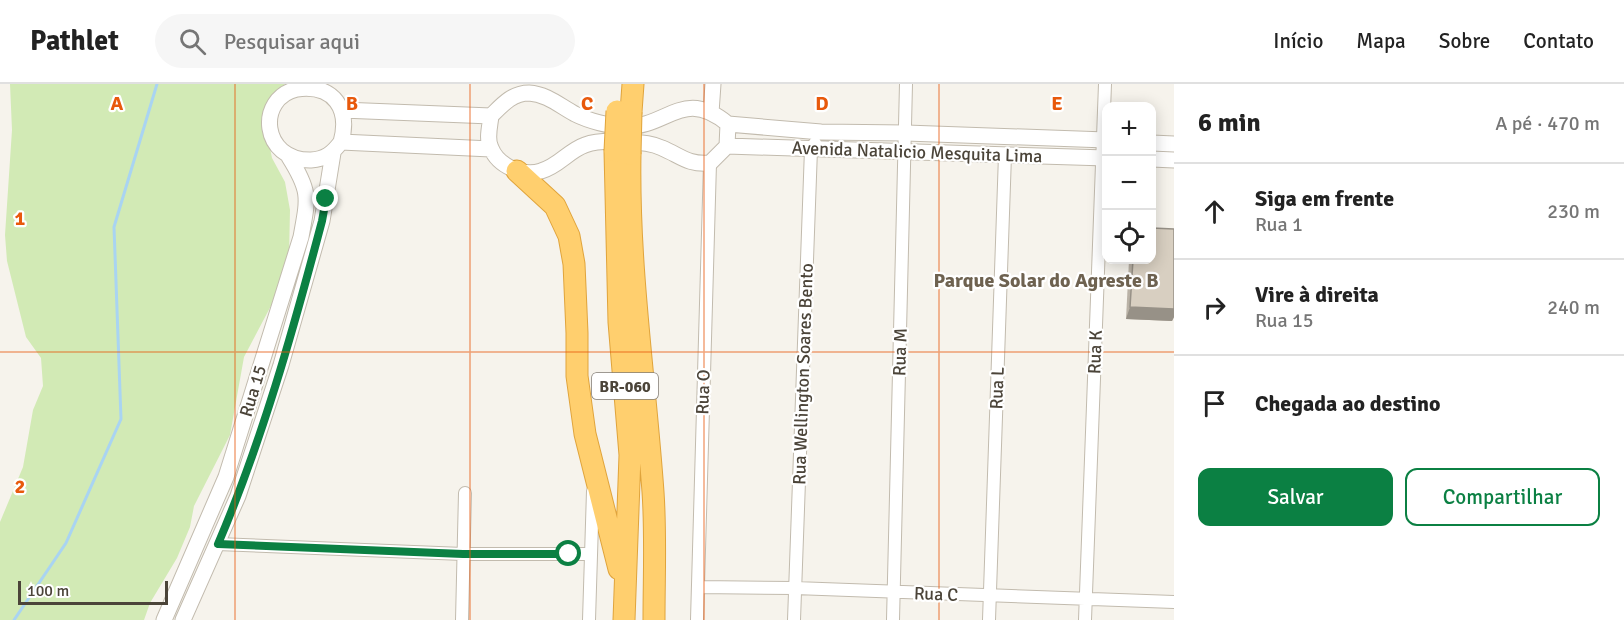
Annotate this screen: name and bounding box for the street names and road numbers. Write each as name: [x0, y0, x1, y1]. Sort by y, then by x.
street label: Avenida Natalicio Mesquita Lima: [791, 137, 1043, 167]
street label: Rua Wellington Soares Bento: [788, 263, 818, 485]
street label: Rua M: [888, 328, 912, 376]
street label: Rua K: [1083, 329, 1107, 374]
street label: Rua 15: [235, 363, 271, 419]
street label: Rua L: [985, 366, 1009, 410]
street label: Rua O: [691, 369, 715, 415]
road number: BR-060: [592, 373, 658, 399]
street label: Rua C: [914, 582, 959, 606]

